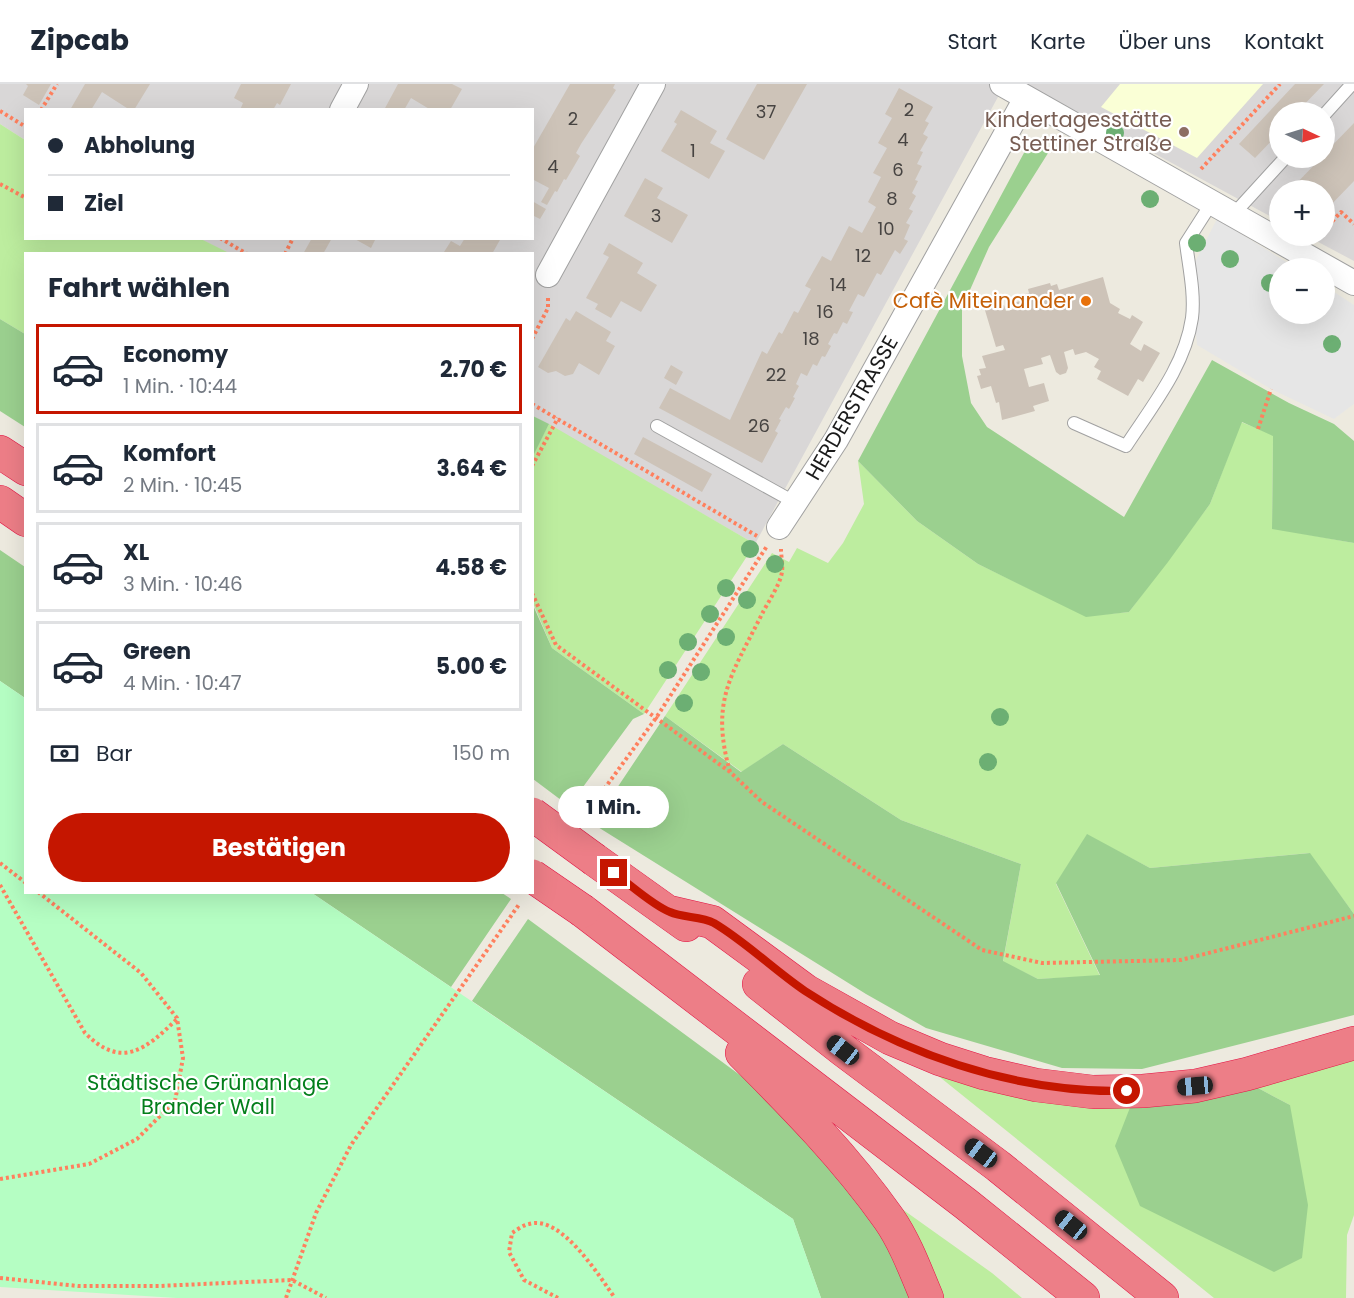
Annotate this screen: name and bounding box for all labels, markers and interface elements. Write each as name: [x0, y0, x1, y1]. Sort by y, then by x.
text: Zipcab: [30, 21, 129, 60]
text: Start: [948, 27, 997, 56]
text: Karte: [1030, 27, 1086, 56]
text: Über uns: [1119, 27, 1211, 56]
text: Kontakt: [1244, 27, 1324, 56]
house number: 2: [904, 97, 914, 122]
house number: 37: [756, 99, 776, 124]
north arrow: [1269, 102, 1335, 168]
map controls: [1269, 102, 1335, 324]
place label: Kindertagesstätte Stettiner Straße: [985, 105, 1172, 158]
house number: 2: [568, 106, 578, 131]
marker: Kindertagesstätte Stettiner Straße: [1177, 125, 1191, 139]
house number: 4: [897, 127, 909, 152]
text: Abholung: [84, 130, 195, 161]
house number: 1: [690, 138, 696, 163]
house number: 4: [547, 154, 559, 179]
house number: 6: [892, 157, 904, 182]
button: +: [1269, 180, 1335, 246]
house number: 8: [886, 186, 898, 211]
text: Ziel: [84, 188, 124, 219]
house number: 3: [651, 203, 661, 228]
house number: 10: [877, 216, 895, 241]
house number: 12: [855, 243, 871, 268]
button: −: [1269, 258, 1335, 324]
text: Fahrt wählen: [48, 269, 230, 306]
house number: 14: [829, 272, 847, 297]
place label: Cafè Miteinander: [893, 286, 1074, 315]
marker: Cafè Miteinander: [1079, 294, 1093, 308]
house number: 16: [816, 299, 834, 324]
house number: 18: [802, 326, 820, 351]
street label: HERDERSTRASSE: [798, 330, 905, 485]
text: Economy: [123, 339, 228, 370]
icon: car: [51, 342, 105, 396]
text: 2.70 €: [440, 354, 507, 385]
house number: 22: [766, 362, 786, 387]
text: 1 Min. · 10:44: [123, 372, 237, 400]
house number: 26: [748, 413, 770, 438]
text: Komfort: [123, 438, 216, 469]
icon: car: [51, 441, 105, 495]
text: 3.64 €: [436, 453, 507, 484]
text: 2 Min. · 10:45: [123, 471, 242, 499]
text: XL: [123, 537, 149, 568]
icon: car: [51, 540, 105, 594]
text: 4.58 €: [435, 552, 507, 583]
text: 3 Min. · 10:46: [123, 570, 243, 598]
text: Green: [123, 636, 191, 667]
icon: car: [51, 639, 105, 693]
text: 5.00 €: [436, 651, 507, 682]
text: 4 Min. · 10:47: [123, 669, 242, 697]
icon: cash: [48, 737, 81, 770]
text: Bar: [96, 738, 133, 769]
text: 150 m: [453, 739, 510, 767]
callout: 1 Min.: [558, 786, 670, 828]
text: 1 Min.: [586, 793, 641, 821]
button: Bestätigen: [48, 813, 510, 882]
route end: [600, 859, 627, 886]
car: [823, 1032, 863, 1068]
park label: Städtische Grünanlage Brander Wall: [87, 1068, 329, 1121]
car: [1176, 1075, 1214, 1097]
route start: [1113, 1077, 1140, 1104]
car: [961, 1135, 1001, 1171]
car: [1051, 1207, 1091, 1243]

